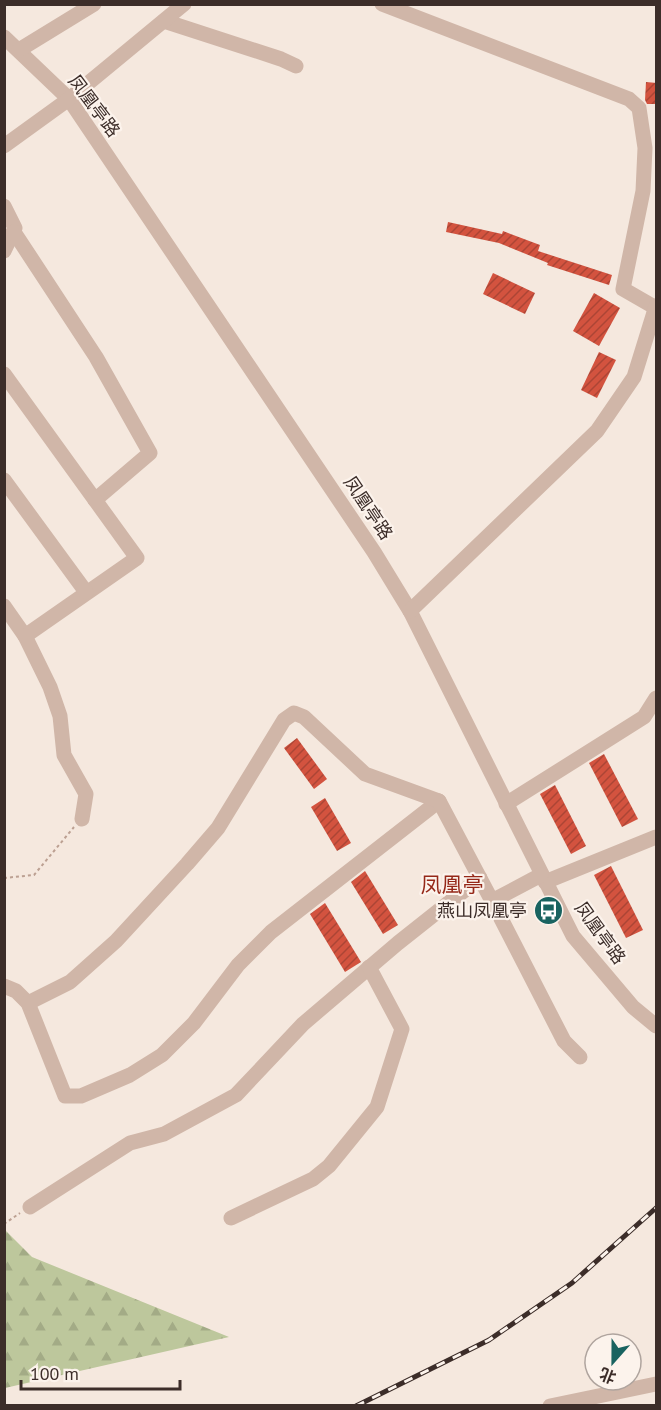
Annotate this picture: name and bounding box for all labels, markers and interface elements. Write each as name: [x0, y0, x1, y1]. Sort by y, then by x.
street label: 凤凰亭路: [64, 70, 125, 141]
street label: 凤凰亭路: [339, 471, 398, 544]
district label: 凤凰亭: [421, 871, 484, 898]
bus stop icon: 燕山凤凰亭: [532, 895, 564, 927]
street label: 凤凰亭路: [570, 897, 631, 969]
place label: 燕山凤凰亭: [437, 899, 527, 922]
north arrow: [583, 1332, 643, 1392]
scale bar: [21, 1353, 180, 1391]
text: 100 m: [30, 1362, 79, 1385]
text: 北: [597, 1364, 619, 1388]

